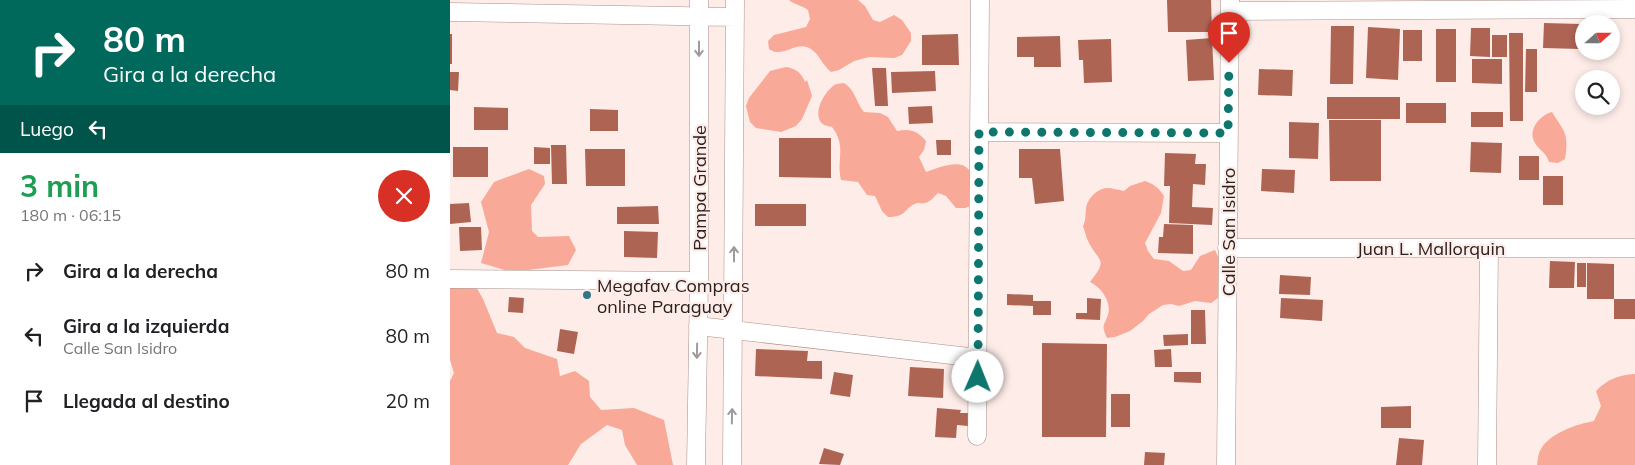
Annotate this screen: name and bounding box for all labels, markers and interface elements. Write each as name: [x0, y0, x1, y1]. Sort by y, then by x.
pin: [1208, 12, 1250, 63]
north arrow: [1575, 15, 1620, 60]
map controls: [1575, 15, 1620, 115]
text: 80 m: [103, 17, 186, 61]
icon: arrive: [1215, 19, 1243, 47]
icon: right: [20, 20, 85, 85]
one-way arrow: [694, 40, 704, 56]
text: Gira a la derecha: [103, 60, 276, 88]
button: search: [1575, 70, 1620, 115]
icon: left: [84, 115, 112, 143]
text: Luego: [20, 117, 74, 141]
street label: Pampa Grande: [688, 125, 711, 251]
text: 3 min: [20, 167, 99, 205]
street label: Calle San Isidro: [1217, 168, 1240, 296]
button: close: [378, 170, 430, 222]
text: 180 m · 06:15: [20, 205, 121, 225]
street label: Juan L. Mallorquin: [1357, 237, 1505, 260]
one-way arrow: [729, 246, 739, 262]
icon: right: [20, 257, 48, 285]
text: Gira a la derecha: [63, 259, 218, 283]
text: 80 m: [386, 259, 430, 283]
place label: Megafav Compras online Paraguay: [597, 274, 750, 318]
marker: Megafav Compras online Paraguay: [581, 289, 593, 301]
text: Gira a la izquierda: [63, 314, 229, 338]
icon: left: [20, 322, 48, 350]
text: 80 m: [386, 324, 430, 348]
text: Calle San Isidro: [63, 338, 177, 358]
one-way arrow: [693, 343, 702, 359]
position arrow: [951, 350, 1003, 402]
icon: arrive: [20, 387, 48, 415]
text: Llegada al destino: [63, 389, 230, 413]
text: 20 m: [386, 389, 430, 413]
one-way arrow: [727, 409, 737, 425]

